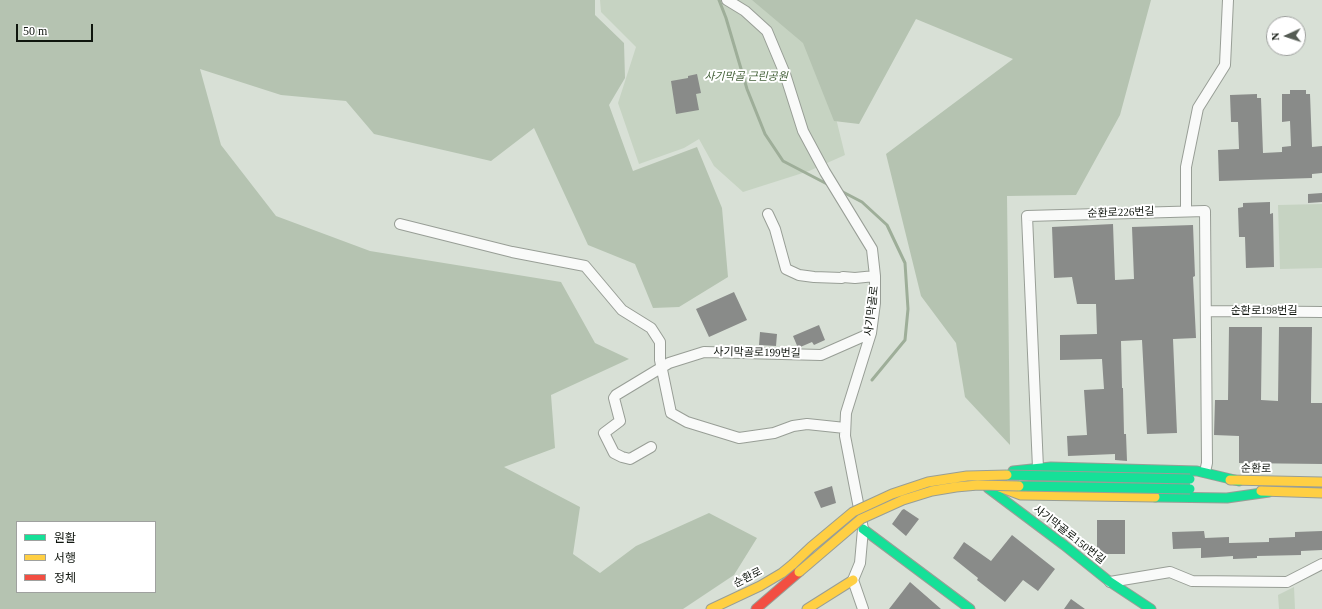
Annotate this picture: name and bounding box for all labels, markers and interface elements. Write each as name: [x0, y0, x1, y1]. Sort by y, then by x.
scale bar: [18, 16, 95, 42]
north arrow: [1266, 16, 1306, 56]
text: 50 m: [23, 24, 47, 38]
text: N: [1269, 32, 1281, 41]
park label: 사기막골 근린공원: [704, 70, 788, 84]
street label: 순환로226번길: [1087, 205, 1155, 221]
street label: 사기막골로: [862, 285, 882, 337]
street label: 순환로198번길: [1230, 304, 1298, 318]
street label: 사기막골로199번길: [713, 346, 801, 360]
street label: 순환로: [1241, 462, 1271, 476]
street label: 사기막골로150번길: [1031, 503, 1107, 567]
legend: [16, 521, 156, 593]
text: 원활: [54, 531, 76, 545]
text: 서행: [54, 551, 76, 565]
street label: 순환로: [731, 565, 765, 591]
text: 정체: [54, 571, 76, 585]

